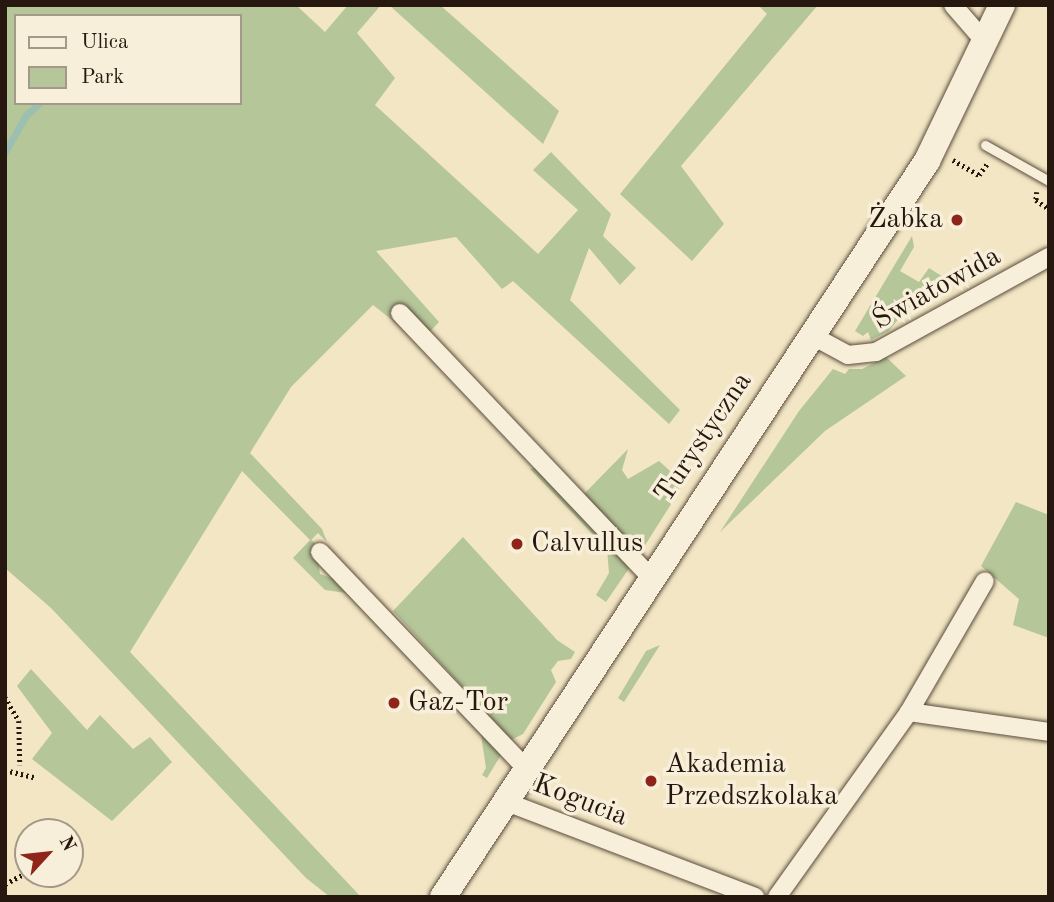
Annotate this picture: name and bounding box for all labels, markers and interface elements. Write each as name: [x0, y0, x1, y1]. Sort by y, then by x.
legend: [14, 14, 242, 105]
text: Ulica: [81, 32, 128, 53]
text: Park: [81, 67, 124, 88]
place label: Żabka: [868, 203, 943, 237]
marker: Żabka: [949, 212, 965, 228]
street label: Światowida: [867, 240, 1007, 338]
street label: Turystyczna: [648, 366, 760, 510]
place label: Calvullus: [531, 527, 643, 561]
marker: Calvullus: [509, 536, 525, 552]
place label: Gaz-Tor: [408, 686, 508, 720]
marker: Gaz-Tor: [386, 695, 402, 711]
place label: Akademia Przedszkolaka: [665, 748, 838, 814]
street label: Kogucia: [528, 768, 632, 834]
marker: Akademia Przedszkolaka: [643, 773, 659, 789]
north arrow: [14, 818, 84, 888]
text: N: [55, 833, 78, 855]

